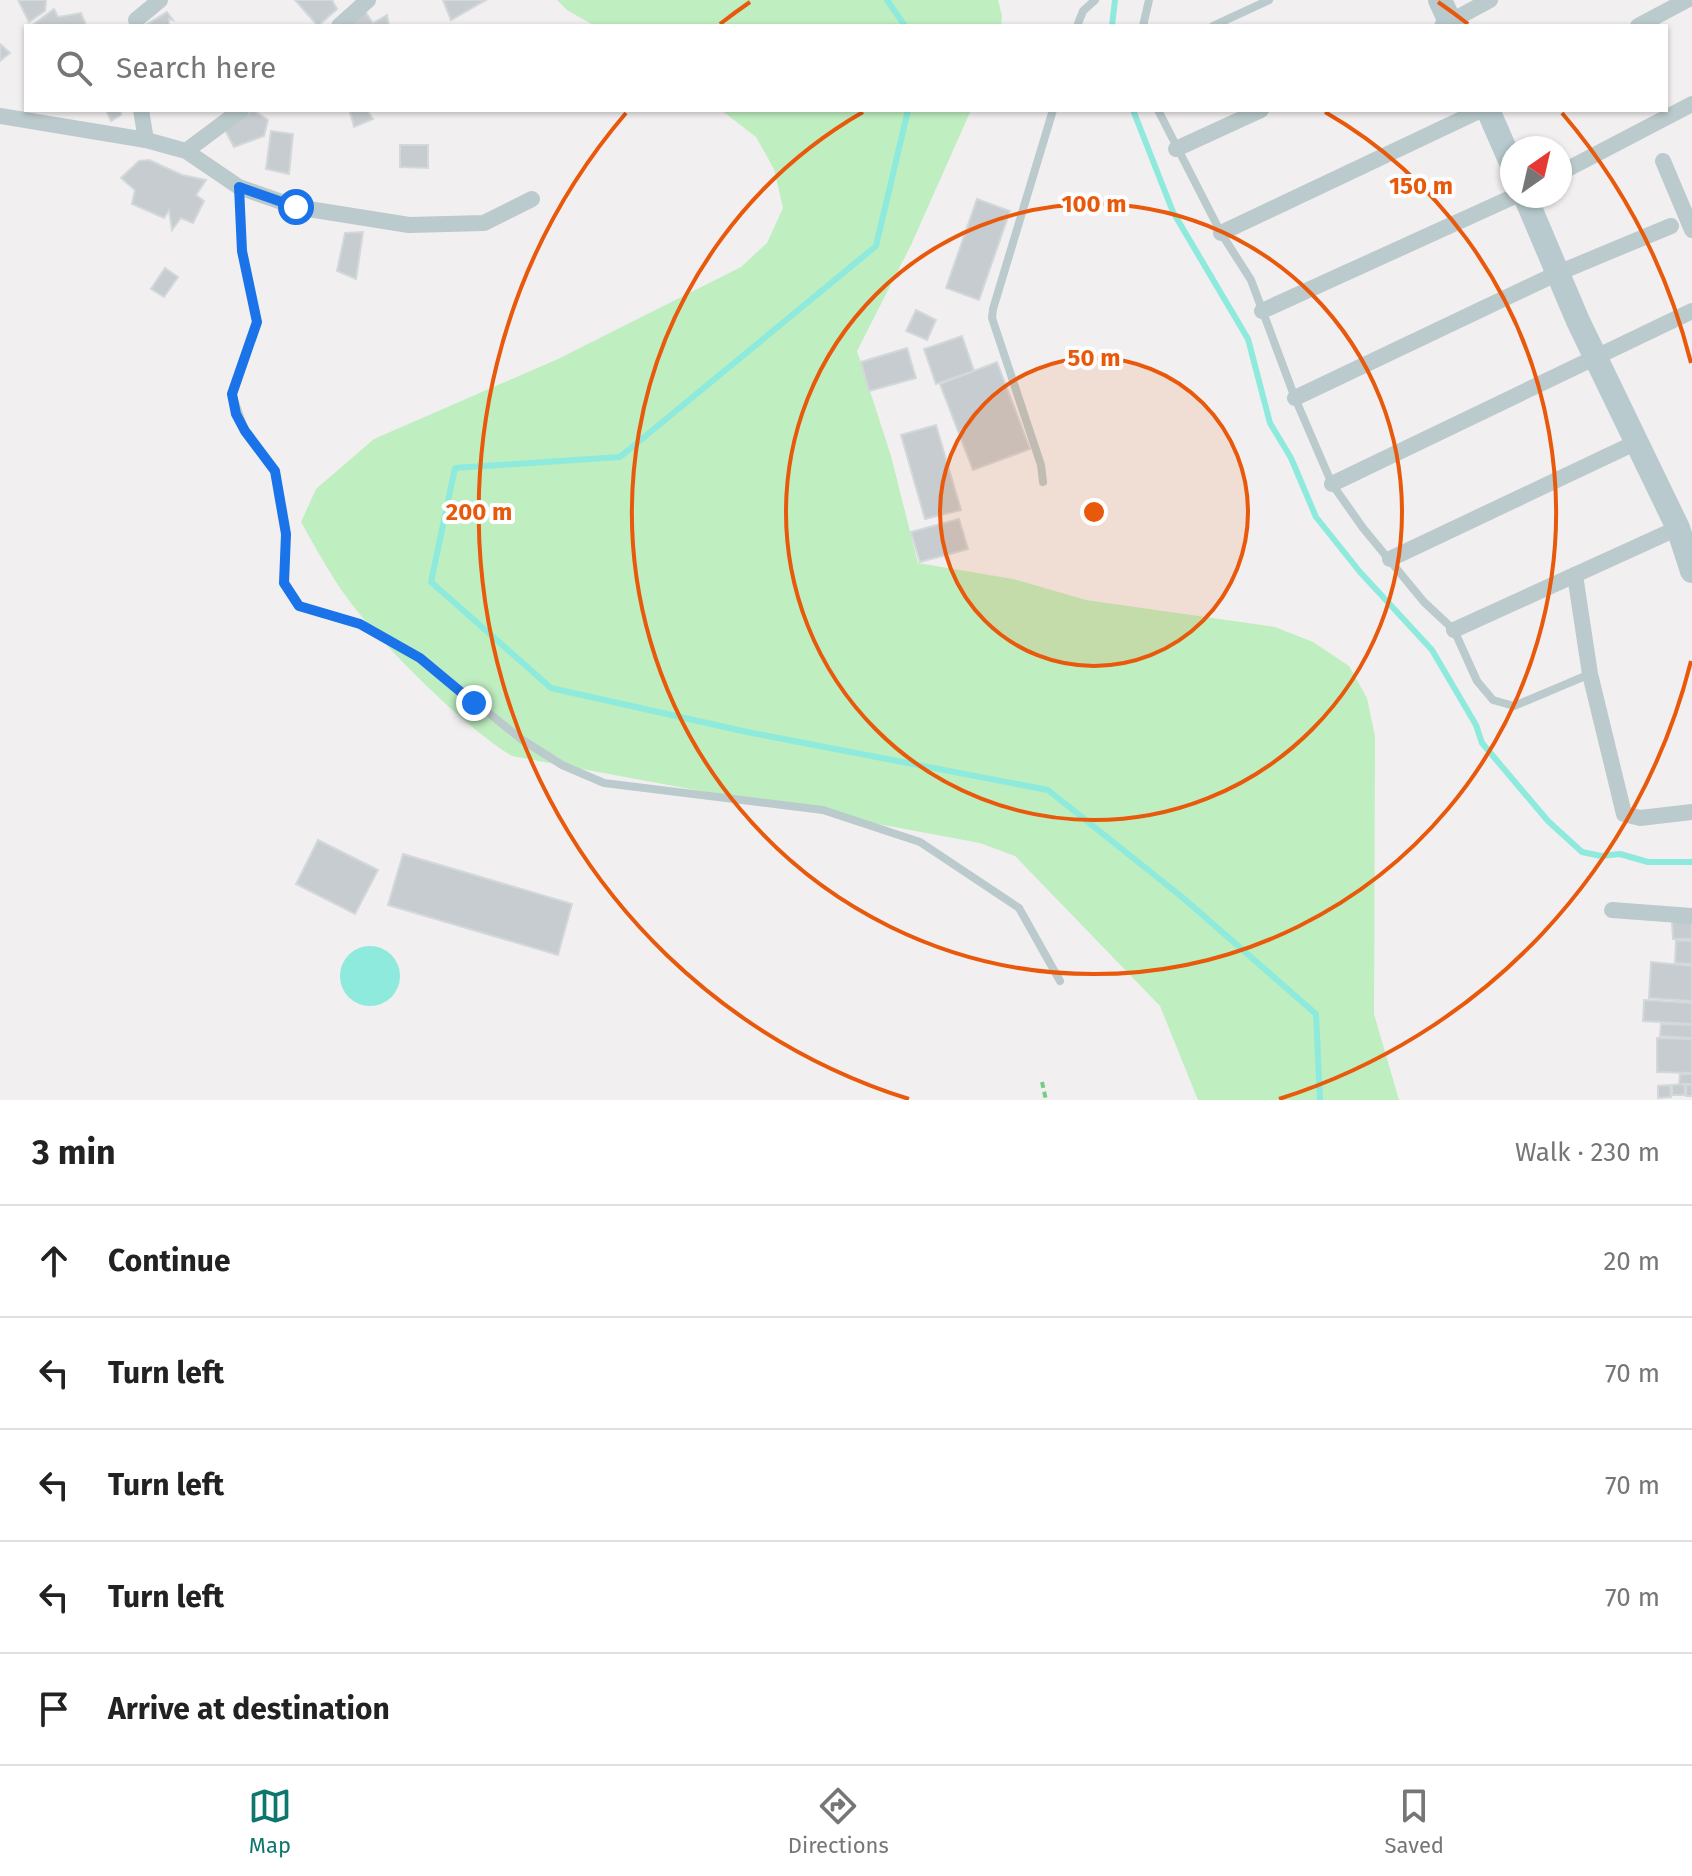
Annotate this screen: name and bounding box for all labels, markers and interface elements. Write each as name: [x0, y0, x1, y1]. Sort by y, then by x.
search box: [24, 24, 1668, 112]
icon: search: [52, 46, 96, 90]
text: Search here: [116, 50, 276, 86]
north arrow: [1500, 136, 1572, 208]
text: 150 m: [1389, 172, 1453, 200]
route start: [278, 189, 314, 225]
text: 100 m: [1061, 190, 1127, 218]
text: 50 m: [1068, 344, 1120, 372]
text: 200 m: [446, 498, 512, 526]
centre of rings: [1080, 498, 1108, 526]
route end: [456, 685, 492, 721]
text: 3 min: [32, 1132, 116, 1173]
text: Walk · 230 m: [1515, 1137, 1660, 1168]
icon: ahead: [32, 1239, 76, 1283]
text: Continue: [108, 1243, 231, 1279]
text: 20 m: [1603, 1246, 1660, 1277]
icon: left: [32, 1351, 76, 1395]
text: Turn left: [108, 1355, 224, 1391]
text: 70 m: [1605, 1358, 1660, 1389]
icon: left: [32, 1463, 76, 1507]
text: Turn left: [108, 1467, 224, 1503]
text: 70 m: [1605, 1470, 1660, 1501]
icon: left: [32, 1575, 76, 1619]
text: Turn left: [108, 1579, 224, 1615]
text: 70 m: [1605, 1582, 1660, 1613]
icon: arrive: [32, 1687, 76, 1731]
text: Arrive at destination: [108, 1691, 390, 1727]
tab: Map: [248, 1784, 292, 1859]
tab: Directions: [788, 1784, 889, 1859]
tab: Saved: [1385, 1784, 1444, 1859]

